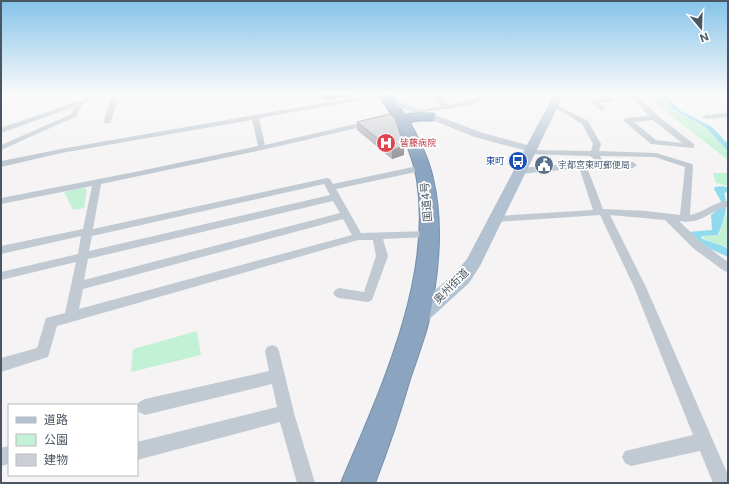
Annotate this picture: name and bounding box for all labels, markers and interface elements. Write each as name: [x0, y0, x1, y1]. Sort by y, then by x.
north arrow: [681, 8, 721, 48]
text: N: [698, 30, 710, 45]
hospital icon: 皆藤病院: [375, 132, 397, 154]
place label: 皆藤病院: [400, 137, 436, 148]
bus stop icon: 東町: [507, 150, 529, 172]
public building icon: 宇都宮東町郵便局: [533, 154, 555, 176]
place label: 東町: [486, 155, 504, 166]
place label: 宇都宮東町郵便局: [558, 159, 630, 170]
street label: 国道4号: [418, 182, 434, 222]
street label: 奥州街道: [431, 266, 471, 306]
legend: [8, 404, 138, 476]
text: 道路: [44, 413, 68, 427]
text: 公園: [44, 433, 68, 447]
text: 建物: [44, 453, 68, 467]

